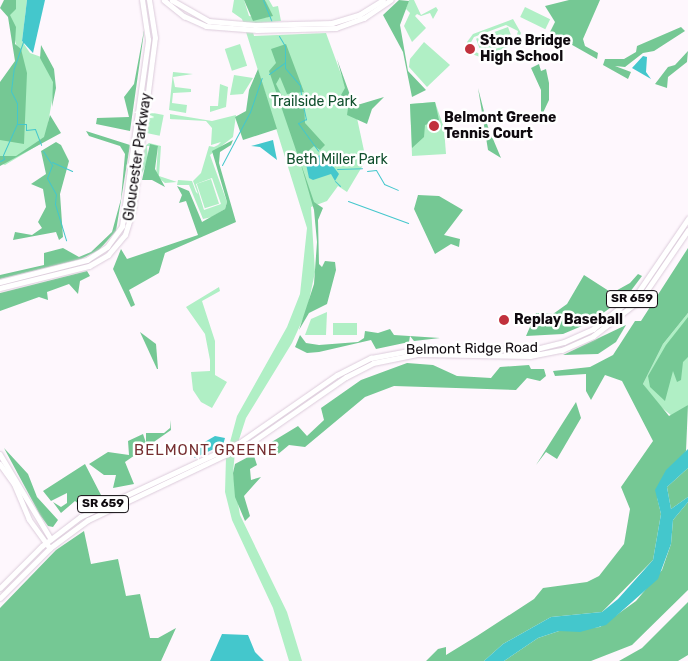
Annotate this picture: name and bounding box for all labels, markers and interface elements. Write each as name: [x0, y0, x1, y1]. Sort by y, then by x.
place label: Stone Bridge High School: [480, 33, 571, 65]
marker: Stone Bridge High School: [464, 43, 476, 55]
street label: Gloucester Parkway: [121, 92, 155, 222]
park label: Trailside Park: [271, 94, 357, 110]
place label: Belmont Greene Tennis Court: [444, 110, 556, 142]
marker: Belmont Greene Tennis Court: [428, 120, 440, 132]
park label: Beth Miller Park: [286, 152, 388, 168]
road number: SR 659: [606, 290, 658, 308]
place label: Replay Baseball: [514, 312, 623, 328]
marker: Replay Baseball: [498, 314, 510, 326]
street label: Belmont Ridge Road: [406, 339, 538, 359]
district label: BELMONT GREENE: [132, 442, 280, 460]
road number: SR 659: [77, 494, 129, 514]

